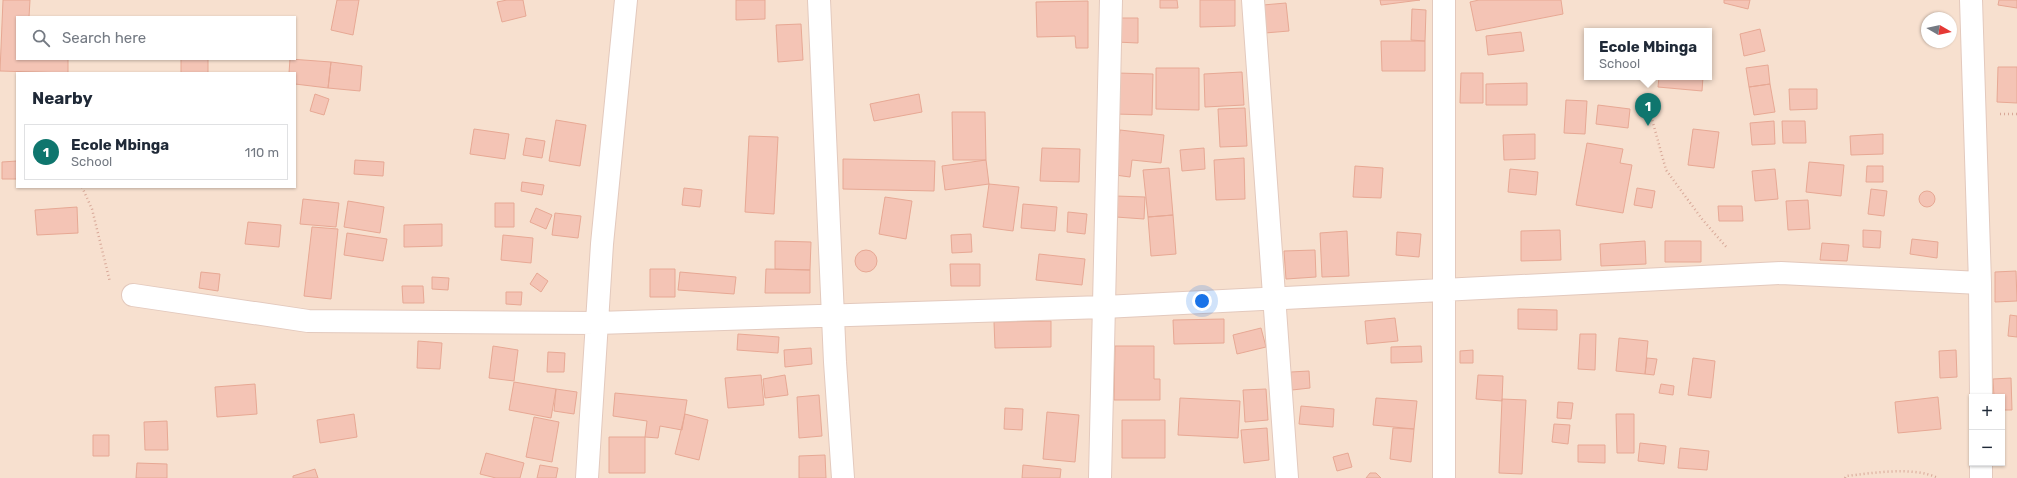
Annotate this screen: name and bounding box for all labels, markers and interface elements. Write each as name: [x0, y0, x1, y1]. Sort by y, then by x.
north arrow: [1921, 12, 1957, 48]
search box: [16, 16, 296, 60]
icon: search: [30, 27, 52, 49]
popup: [1584, 28, 1712, 80]
text: Search here: [62, 29, 146, 47]
text: Ecole Mbinga: [1599, 38, 1697, 56]
text: School: [1599, 56, 1640, 71]
text: Nearby: [32, 88, 93, 108]
pin: 1: [1635, 93, 1661, 126]
text: Ecole Mbinga: [71, 136, 169, 154]
text: 1: [43, 145, 49, 160]
text: 110 m: [245, 145, 279, 160]
text: School: [71, 154, 112, 169]
your location: [1192, 291, 1212, 311]
map controls: [1969, 394, 2005, 466]
button: +: [1969, 394, 2005, 430]
button: −: [1969, 430, 2005, 466]

